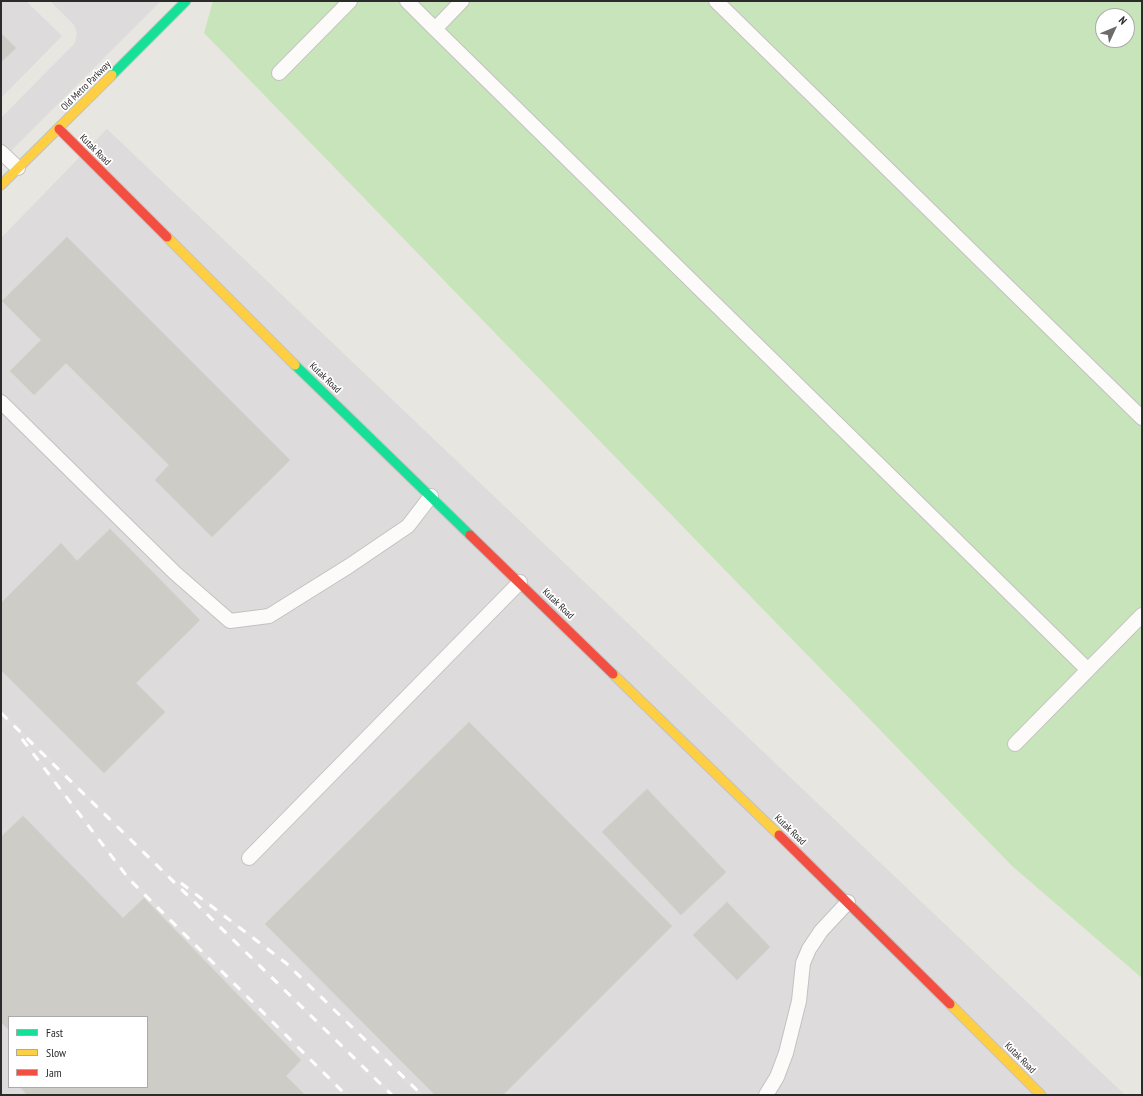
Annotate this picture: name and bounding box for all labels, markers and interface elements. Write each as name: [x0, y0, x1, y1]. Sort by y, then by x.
north arrow: [1095, 8, 1135, 48]
text: N: [1116, 13, 1130, 27]
street label: Old Metro Parkway: [59, 59, 113, 113]
street label: Kutak Road: [77, 132, 113, 168]
street label: Kutak Road: [307, 360, 343, 396]
street label: Kutak Road: [540, 586, 576, 622]
street label: Kutak Road: [772, 812, 808, 848]
legend: [8, 1016, 148, 1088]
text: Fast: [46, 1025, 63, 1040]
street label: Kutak Road: [1002, 1040, 1038, 1076]
text: Slow: [46, 1045, 66, 1060]
text: Jam: [46, 1065, 62, 1080]

